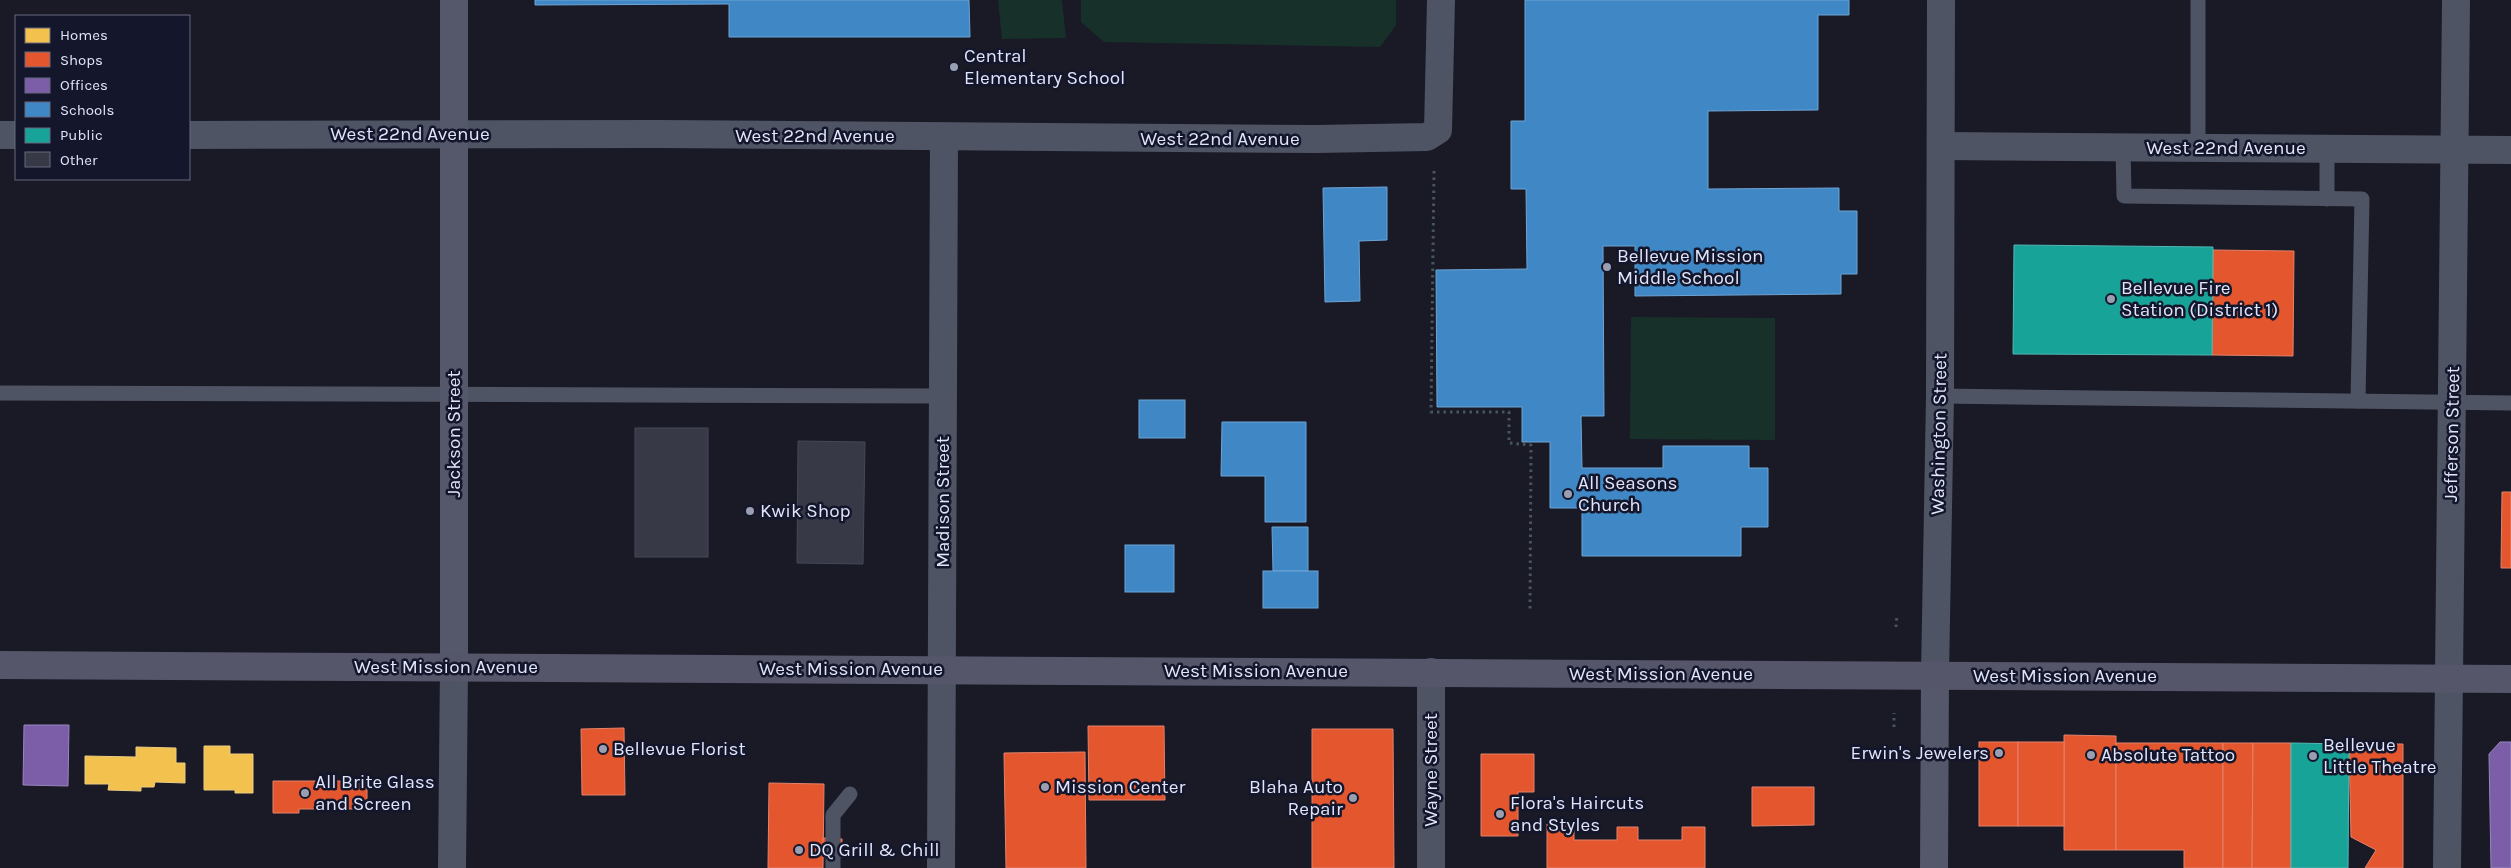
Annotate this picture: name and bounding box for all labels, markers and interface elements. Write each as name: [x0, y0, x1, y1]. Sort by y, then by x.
legend: [15, 15, 190, 180]
text: Homes: [60, 26, 108, 44]
place label: Central Elementary School: [964, 45, 1125, 89]
text: Shops: [60, 51, 103, 69]
marker: Central Elementary School: [948, 61, 960, 73]
text: Offices: [60, 76, 108, 94]
text: Schools: [60, 101, 114, 119]
street label: West 22nd Avenue: [330, 123, 490, 145]
street label: West 22nd Avenue: [735, 125, 895, 147]
text: Public: [60, 126, 103, 144]
street label: West 22nd Avenue: [1140, 128, 1300, 150]
street label: West 22nd Avenue: [2146, 137, 2306, 159]
text: Other: [60, 151, 98, 169]
place label: Bellevue Mission Middle School: [1617, 245, 1764, 289]
marker: Bellevue Mission Middle School: [1601, 261, 1613, 273]
place label: Bellevue Fire Station (District 1): [2121, 277, 2278, 321]
marker: Bellevue Fire Station (District 1): [2105, 293, 2117, 305]
street label: Washington Street: [1927, 353, 1951, 515]
street label: Jefferson Street: [2440, 366, 2464, 502]
street label: Jackson Street: [443, 370, 465, 498]
street label: Madison Street: [932, 436, 954, 568]
place label: All Seasons Church: [1578, 472, 1678, 516]
marker: All Seasons Church: [1562, 488, 1574, 500]
place label: Kwik Shop: [760, 500, 851, 522]
marker: Kwik Shop: [744, 505, 756, 517]
street label: West Mission Avenue: [354, 656, 538, 678]
street label: West Mission Avenue: [759, 658, 943, 680]
street label: West Mission Avenue: [1164, 660, 1348, 682]
street label: West Mission Avenue: [1569, 663, 1753, 685]
street label: West Mission Avenue: [1973, 665, 2157, 687]
street label: Wayne Street: [1420, 713, 1442, 827]
place label: Bellevue Little Theatre: [2323, 734, 2436, 778]
place label: Bellevue Florist: [613, 738, 746, 760]
place label: Erwin's Jewelers: [1851, 742, 1989, 764]
marker: Bellevue Florist: [597, 743, 609, 755]
place label: Absolute Tattoo: [2101, 744, 2235, 766]
marker: Erwin's Jewelers: [1993, 747, 2005, 759]
marker: Absolute Tattoo: [2085, 749, 2097, 761]
marker: Bellevue Little Theatre: [2307, 750, 2319, 762]
place label: All Brite Glass and Screen: [315, 771, 435, 815]
place label: Mission Center: [1055, 776, 1186, 798]
place label: Blaha Auto Repair: [1249, 776, 1343, 820]
marker: Mission Center: [1039, 781, 1051, 793]
marker: All Brite Glass and Screen: [299, 787, 311, 799]
marker: Blaha Auto Repair: [1347, 792, 1359, 804]
place label: Flora's Haircuts and Styles: [1510, 792, 1644, 836]
marker: Flora's Haircuts and Styles: [1494, 808, 1506, 820]
place label: DQ Grill & Chill: [809, 839, 940, 861]
marker: DQ Grill & Chill: [793, 844, 805, 856]

